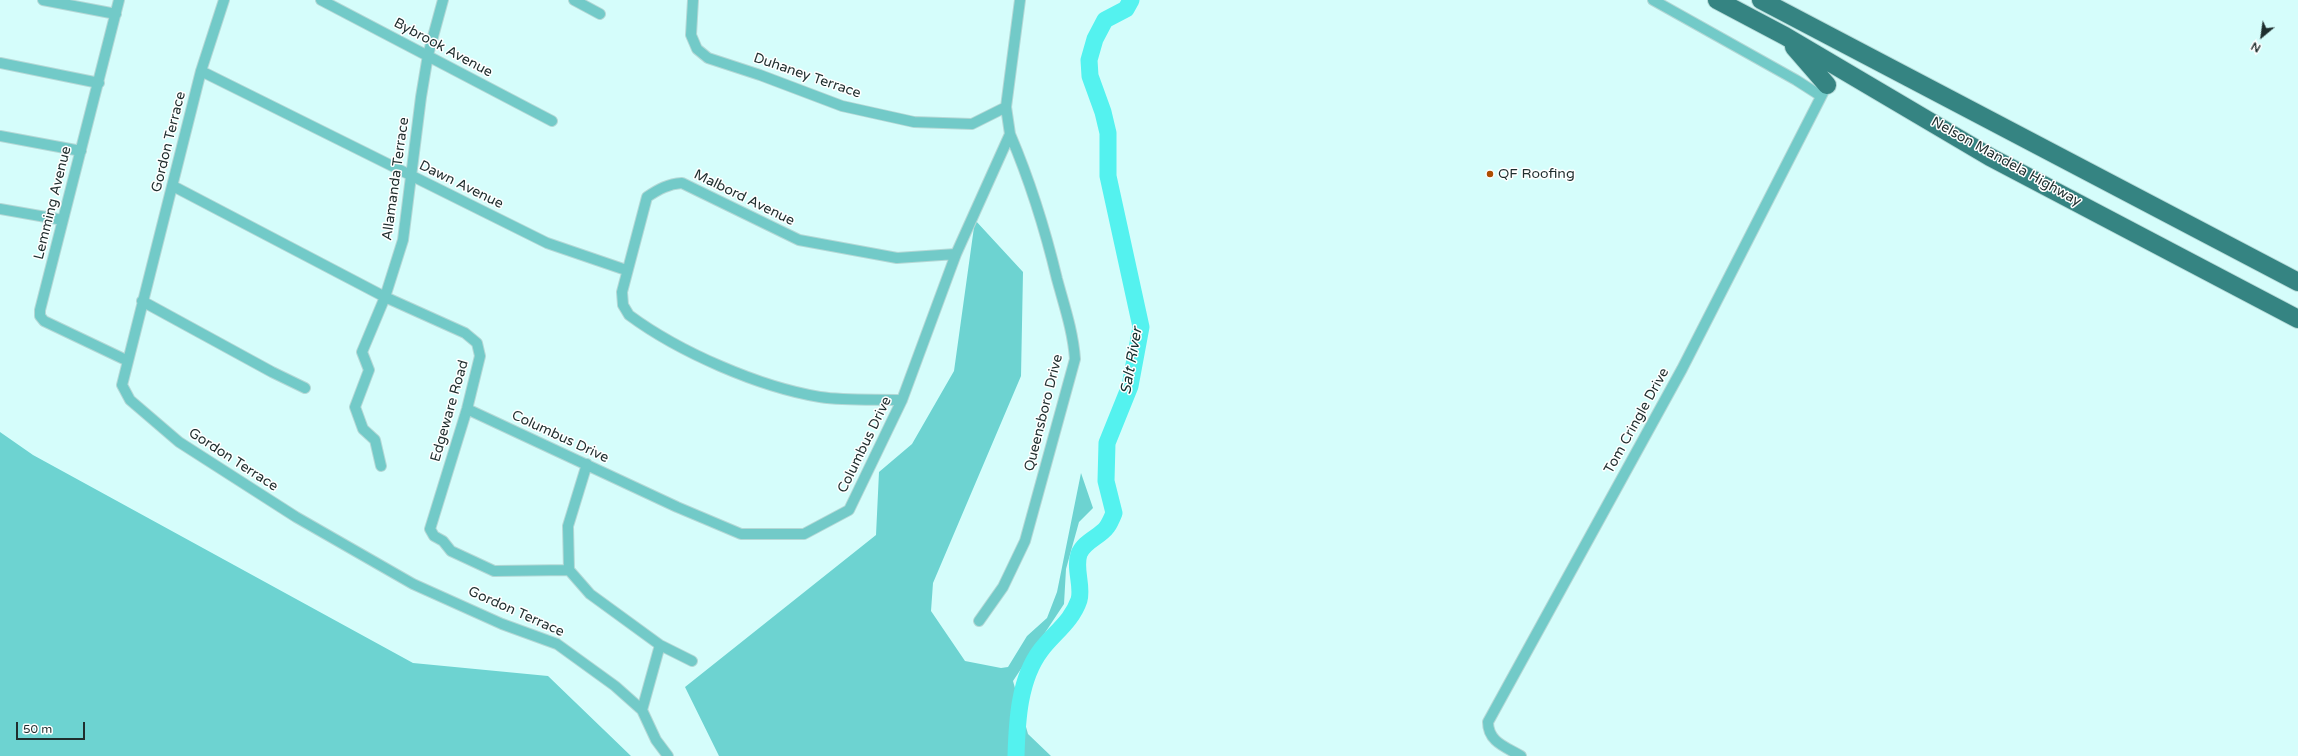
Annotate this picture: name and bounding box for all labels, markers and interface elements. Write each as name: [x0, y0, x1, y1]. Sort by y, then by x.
street label: Bybrook Avenue: [391, 15, 495, 81]
north arrow: [2242, 16, 2282, 56]
text: N: [2249, 39, 2263, 55]
street label: Duhaney Terrace: [751, 50, 863, 102]
street label: Gordon Terrace: [148, 90, 190, 194]
street label: Nelson Mandela Highway: [1928, 114, 2084, 210]
street label: Allamanda Terrace: [379, 116, 413, 242]
street label: Lemming Avenue: [31, 145, 75, 261]
street label: Dawn Avenue: [416, 157, 506, 213]
street label: Malbord Avenue: [691, 166, 797, 230]
place label: QF Roofing: [1498, 166, 1575, 182]
marker: QF Roofing: [1485, 169, 1495, 179]
water label: Salt River: [1117, 326, 1147, 396]
street label: Queensboro Drive: [1021, 353, 1067, 473]
street label: Edgeware Road: [427, 358, 473, 464]
street label: Tom Cringle Drive: [1601, 365, 1673, 477]
street label: Columbus Drive: [834, 394, 896, 496]
street label: Columbus Drive: [509, 407, 611, 467]
street label: Gordon Terrace: [185, 425, 281, 495]
street label: Gordon Terrace: [465, 583, 567, 641]
scale bar: [18, 714, 87, 740]
text: 50 m: [23, 722, 52, 736]

